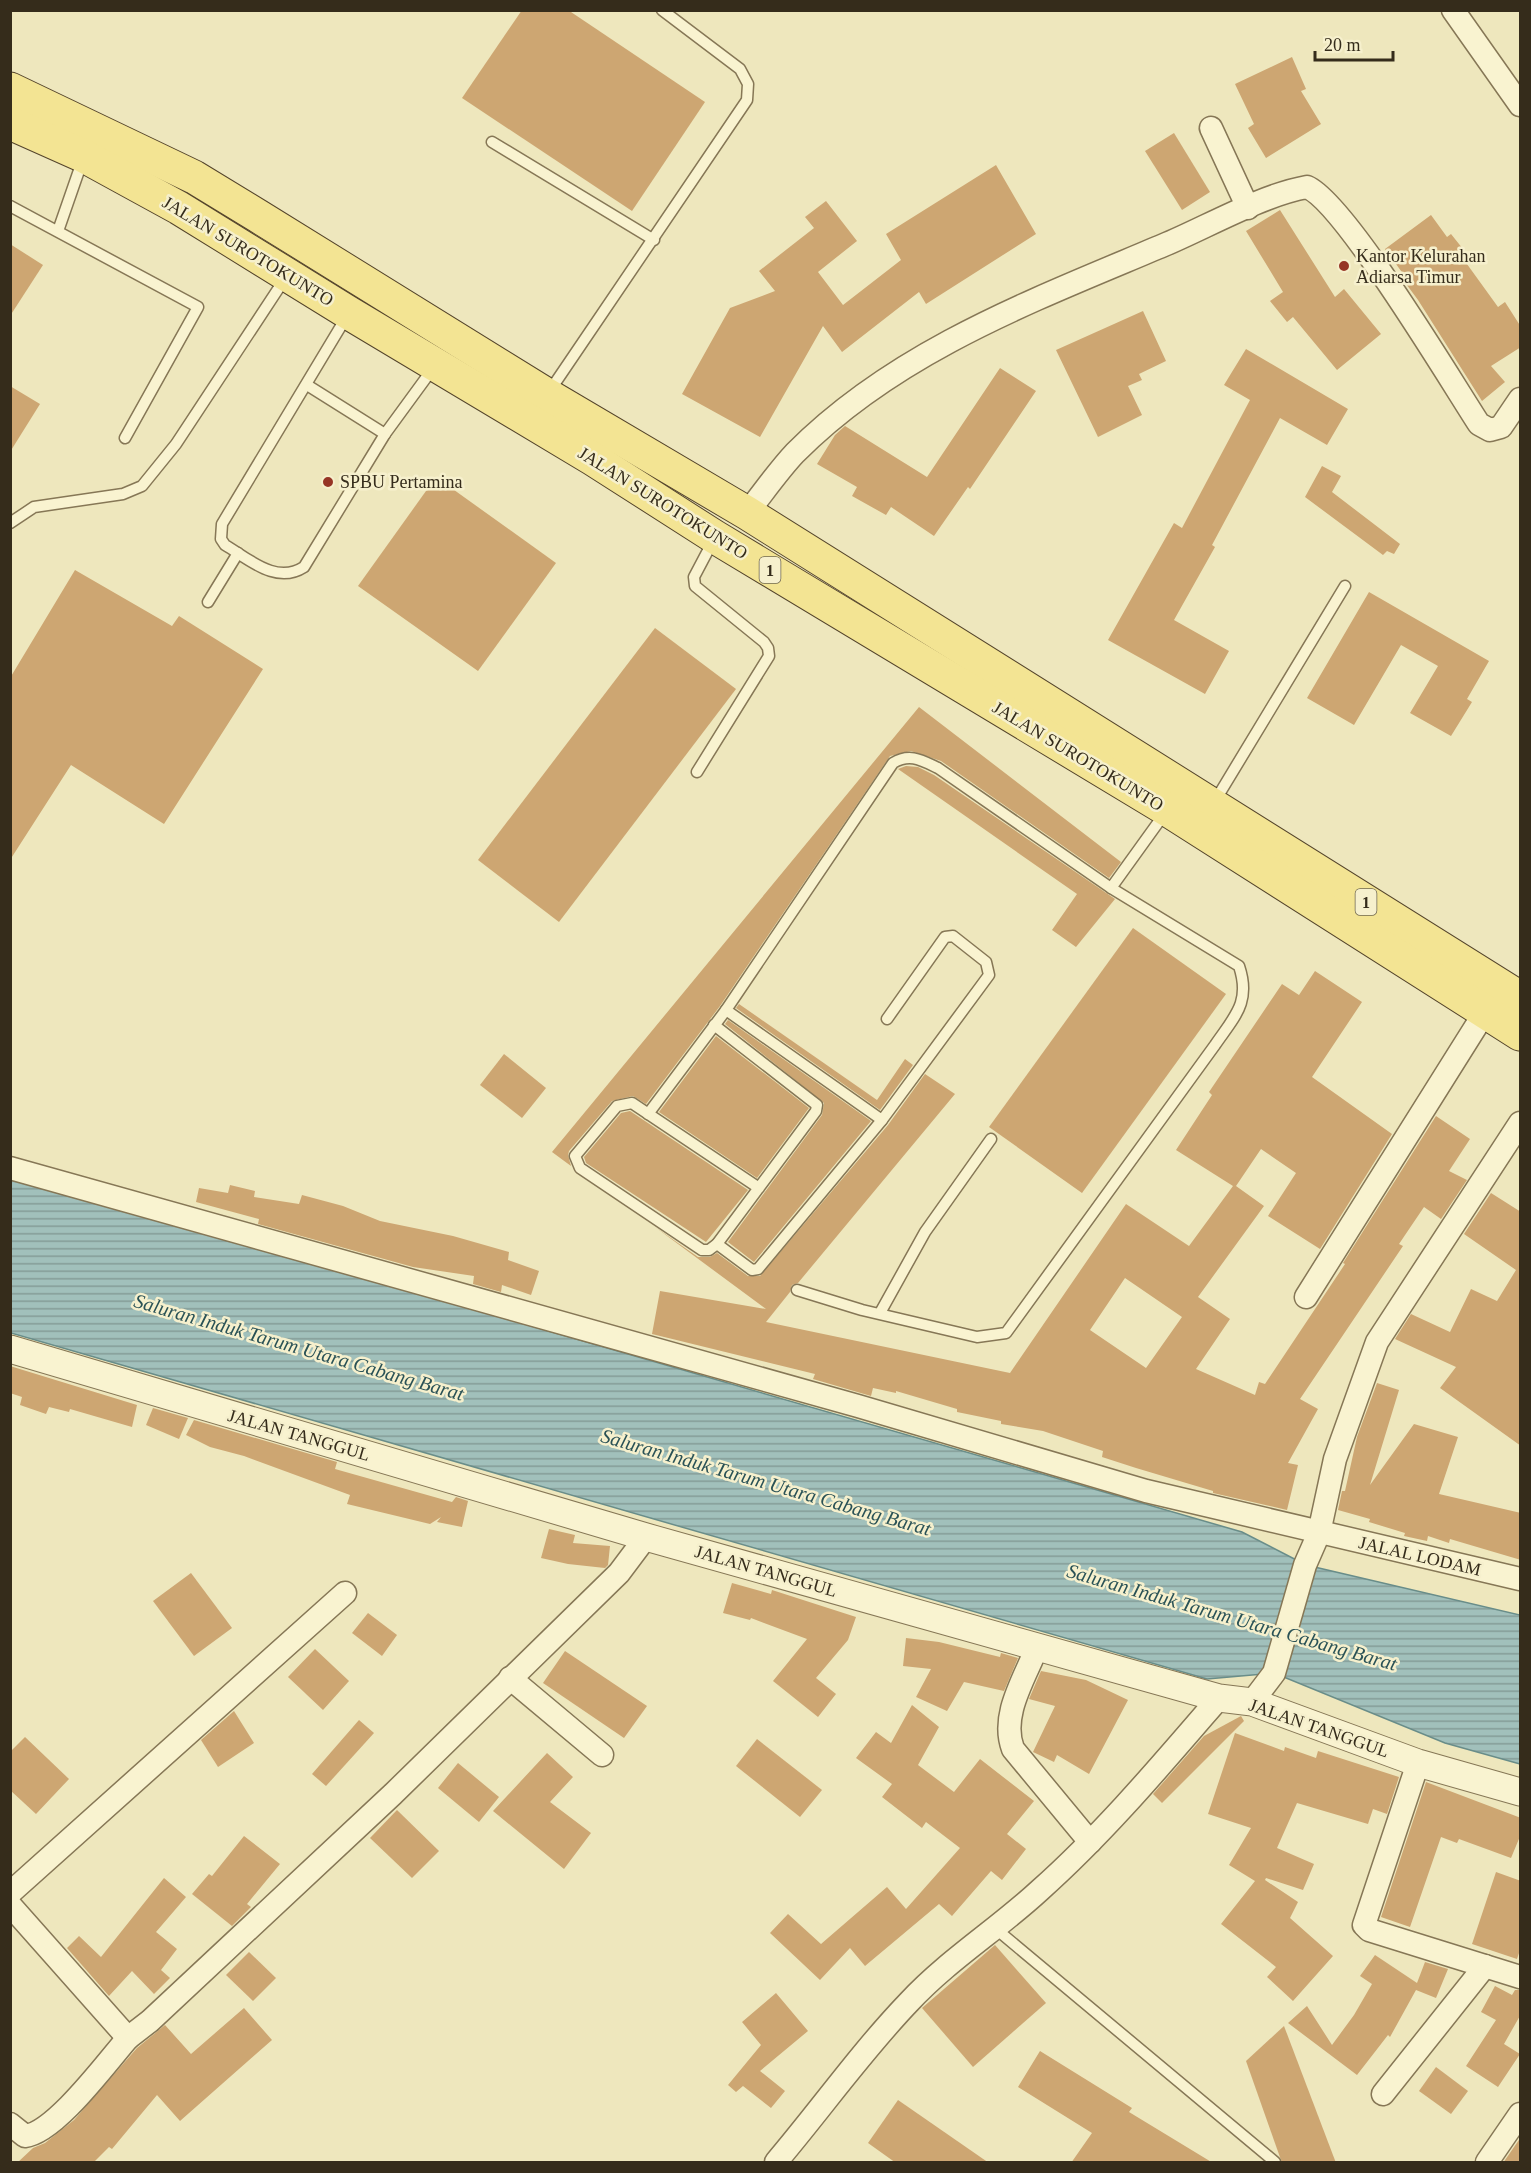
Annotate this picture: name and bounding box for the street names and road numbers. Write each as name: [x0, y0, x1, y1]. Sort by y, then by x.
street label: JALAN SUROTOKUNTO: [159, 192, 337, 310]
street label: JALAN SUROTOKUNTO: [575, 443, 751, 563]
road number: 1: [760, 557, 780, 583]
street label: JALAN SUROTOKUNTO: [989, 697, 1167, 815]
road number: 1: [1356, 889, 1376, 915]
street label: JALAN TANGGUL: [226, 1405, 372, 1465]
street label: JALAL LODAM: [1357, 1532, 1483, 1580]
street label: JALAN TANGGUL: [693, 1541, 839, 1601]
street label: JALAN TANGGUL: [1246, 1695, 1392, 1761]

